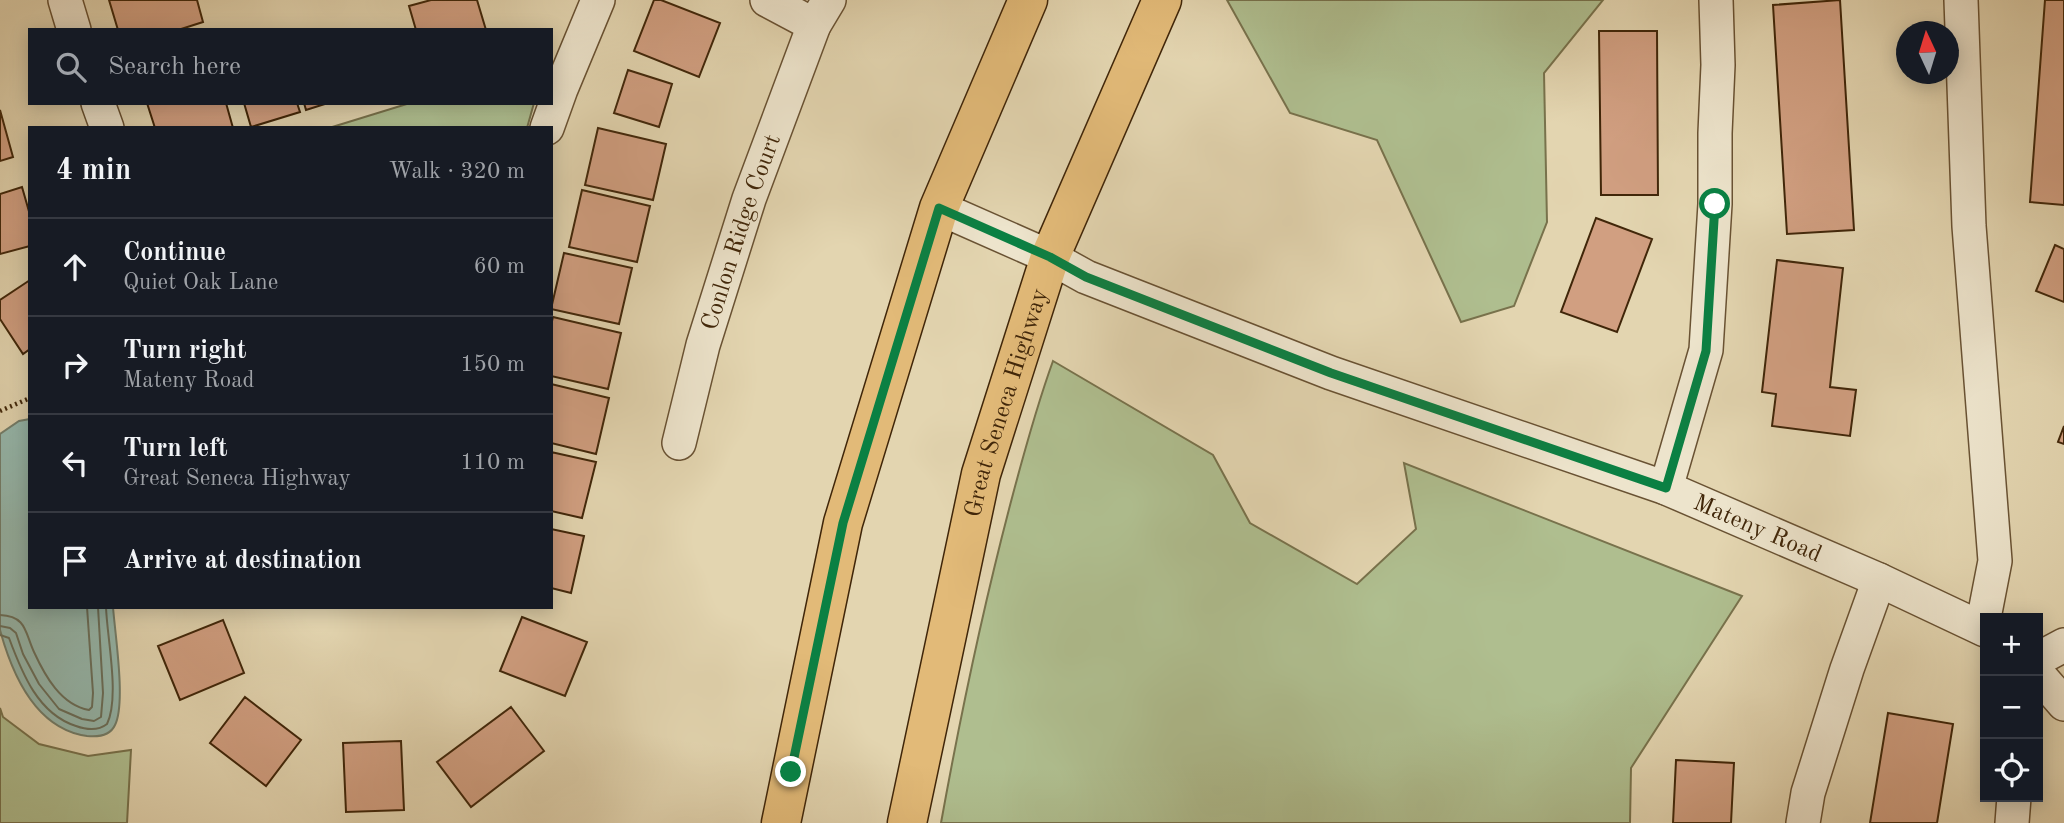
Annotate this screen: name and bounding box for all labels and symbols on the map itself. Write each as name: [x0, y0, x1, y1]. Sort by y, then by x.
north arrow: [1896, 21, 1959, 84]
street label: Conlon Ridge Court: [698, 131, 786, 333]
route start: [1699, 188, 1730, 219]
street label: Great Seneca Highway: [962, 286, 1053, 520]
street label: Mateny Road: [1689, 491, 1825, 568]
route end: [775, 756, 806, 787]

